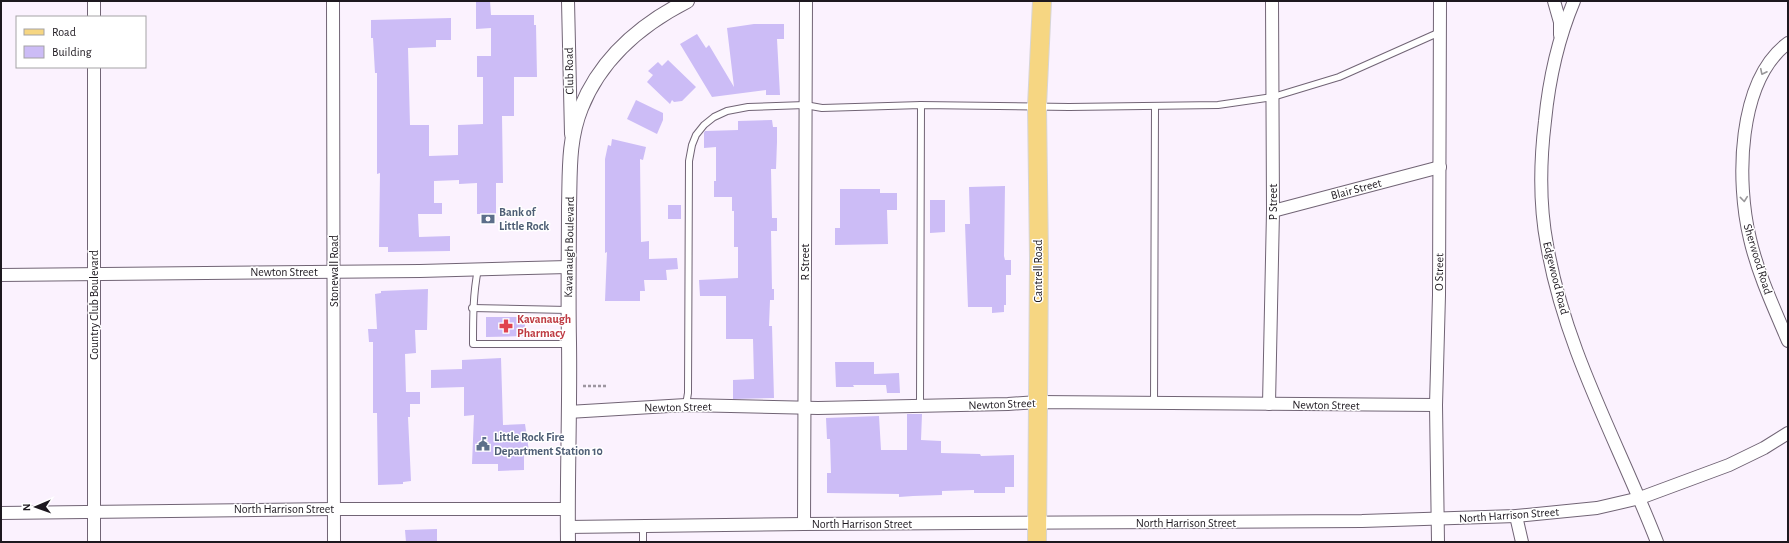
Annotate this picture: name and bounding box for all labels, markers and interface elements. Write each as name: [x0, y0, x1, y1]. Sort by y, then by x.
legend: [16, 16, 146, 68]
text: Road: [52, 26, 76, 38]
text: Building: [52, 46, 92, 58]
street label: Club Road: [563, 47, 575, 95]
one-way arrow: [1760, 68, 1768, 75]
street label: Blair Street: [1329, 176, 1383, 202]
street label: P Street: [1267, 184, 1279, 220]
street label: Kavanaugh Boulevard: [562, 196, 576, 298]
one-way arrow: [1739, 196, 1748, 202]
place label: Bank of Little Rock: [499, 206, 549, 232]
bank icon: Bank of Little Rock: [480, 211, 496, 227]
street label: Sherwood Road: [1742, 222, 1774, 296]
street label: Stonewall Road: [328, 235, 340, 307]
street label: Cantrell Road: [1032, 240, 1044, 302]
street label: Edgewood Road: [1541, 240, 1571, 316]
street label: R Street: [799, 243, 811, 280]
street label: Country Club Boulevard: [88, 250, 101, 360]
street label: O Street: [1433, 253, 1445, 291]
street label: Newton Street: [250, 266, 318, 278]
place label: Kavanaugh Pharmacy: [517, 313, 571, 340]
pharmacy icon: Kavanaugh Pharmacy: [498, 318, 514, 334]
street label: Newton Street: [968, 397, 1036, 411]
street label: Newton Street: [1292, 398, 1360, 412]
street label: Newton Street: [644, 400, 712, 414]
place label: Little Rock Fire Department Station 10: [494, 431, 603, 457]
public building icon: Little Rock Fire Department Station 10: [475, 436, 491, 452]
north arrow: [16, 487, 56, 527]
text: N: [21, 503, 32, 511]
street label: North Harrison Street: [234, 503, 334, 515]
street label: North Harrison Street: [1459, 506, 1560, 524]
street label: North Harrison Street: [1136, 517, 1236, 529]
street label: North Harrison Street: [812, 518, 912, 530]

